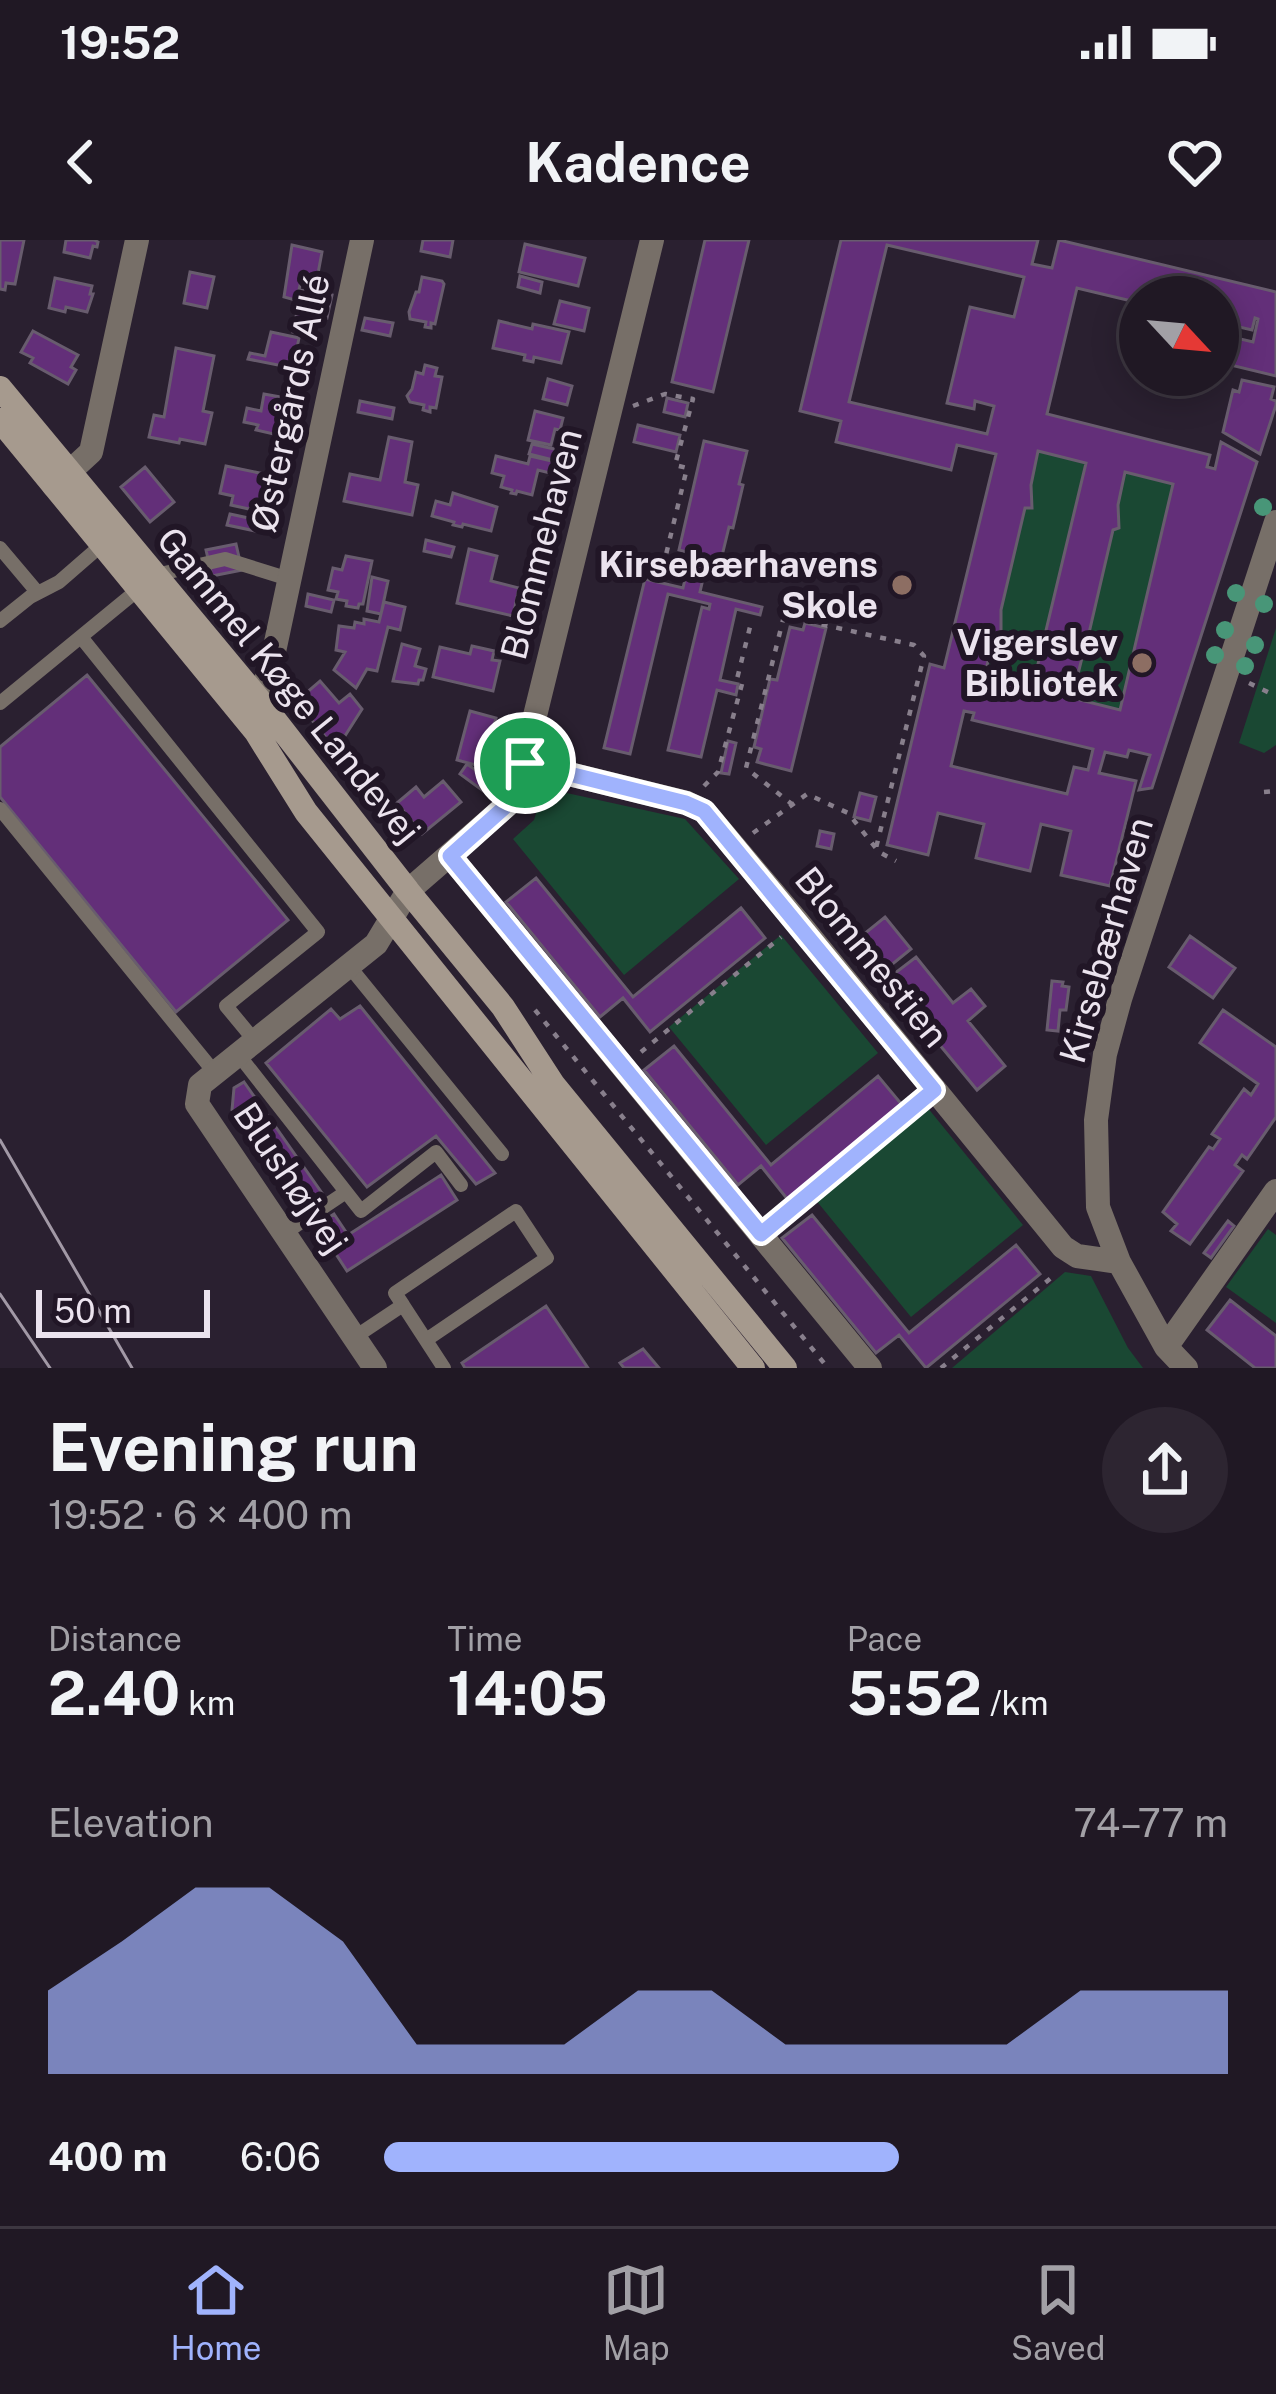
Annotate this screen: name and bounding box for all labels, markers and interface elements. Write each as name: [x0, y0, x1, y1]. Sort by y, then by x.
text: 19:52: [60, 16, 180, 69]
icon: back: [48, 129, 114, 195]
icon: heart: [1162, 129, 1228, 195]
text: Kadence: [525, 131, 751, 194]
street label: Østergårds Allé: [242, 270, 338, 536]
north arrow: [1119, 276, 1239, 396]
map controls: [1119, 276, 1239, 396]
street label: Blommehaven: [492, 424, 590, 664]
street label: Gammel Køge Landevej: [149, 519, 429, 851]
place label: Kirsebærhavens Skole: [598, 543, 878, 626]
marker: Kirsebærhavens Skole: [889, 572, 915, 598]
place label: Vigerslev Bibliotek: [957, 621, 1118, 704]
marker: Vigerslev Bibliotek: [1129, 650, 1155, 676]
pin: [474, 712, 576, 814]
icon: arrive: [492, 730, 558, 796]
street label: Kirsebærhaven: [1051, 812, 1161, 1068]
street label: Blommestien: [787, 859, 957, 1055]
street label: Blushøjvej: [225, 1095, 357, 1261]
scale bar: [36, 1284, 210, 1337]
text: 50 m: [54, 1292, 132, 1330]
button: share: [1102, 1407, 1228, 1533]
text: Evening run: [48, 1408, 419, 1486]
text: 19:52 · 6 × 400 m: [48, 1492, 352, 1538]
text: Distance: [48, 1620, 182, 1658]
text: Time: [447, 1620, 523, 1658]
text: Pace: [847, 1620, 922, 1658]
text: 2.40: [48, 1658, 180, 1729]
text: 14:05: [447, 1658, 608, 1729]
text: 5:52: [847, 1658, 982, 1729]
text: km: [180, 1684, 235, 1722]
text: /km: [982, 1684, 1049, 1722]
text: Elevation: [48, 1800, 214, 1846]
text: 74–77 m: [1073, 1800, 1228, 1846]
text: 400 m: [48, 2134, 167, 2180]
text: 6:06: [240, 2134, 321, 2180]
tab: Home: [171, 2257, 262, 2367]
tab: Map: [603, 2257, 670, 2367]
tab: Saved: [1011, 2257, 1105, 2367]

